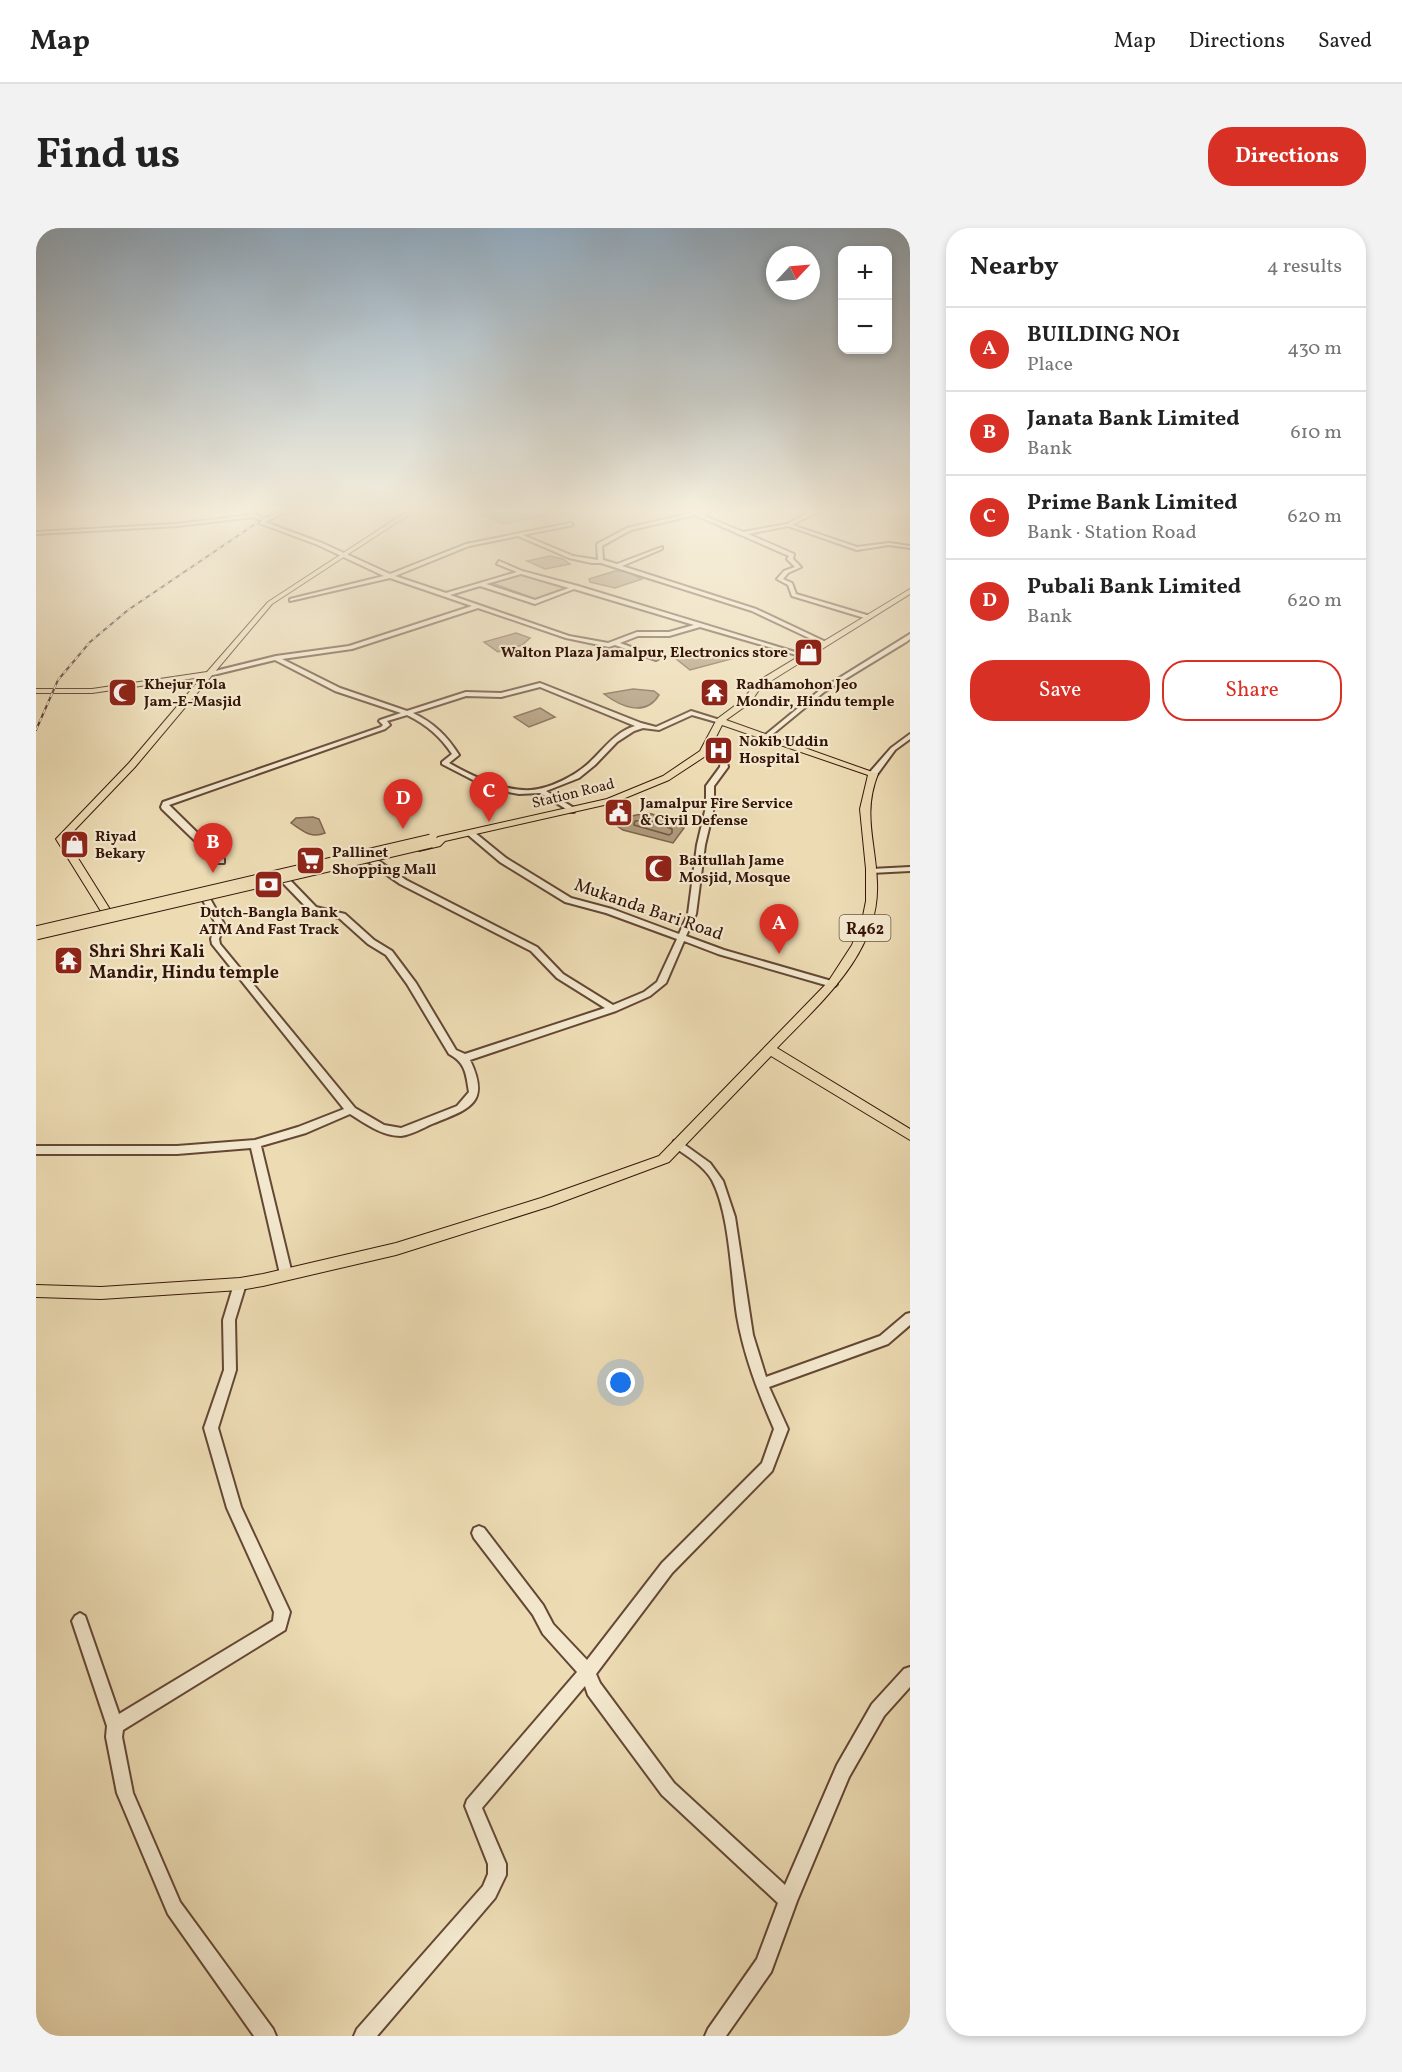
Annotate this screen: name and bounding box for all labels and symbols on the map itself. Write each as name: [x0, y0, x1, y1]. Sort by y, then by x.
north arrow: [766, 246, 820, 300]
shop icon: Walton Plaza Jamalpur, Electronics store: [793, 636, 825, 668]
place label: Walton Plaza Jamalpur, Electronics store: [501, 643, 788, 664]
place label: Khejur Tola Jam-E-Masjid: [143, 675, 241, 713]
place label: Radhamohon Jeo Mondir, Hindu temple: [736, 675, 895, 713]
mosque icon: Khejur Tola Jam-E-Masjid: [107, 677, 139, 709]
temple icon: Radhamohon Jeo Mondir, Hindu temple: [699, 677, 731, 709]
place label: Nokib Uddin Hospital: [739, 732, 829, 770]
hospital icon: Nokib Uddin Hospital: [702, 734, 734, 766]
pin: C: [470, 772, 508, 822]
street label: Station Road: [530, 774, 617, 815]
pin: D: [384, 780, 422, 829]
place label: Jamalpur Fire Service & Civil Defense: [639, 794, 793, 832]
public building icon: Jamalpur Fire Service & Civil Defense: [603, 796, 635, 828]
pin: B: [194, 824, 232, 873]
place label: Riyad Bekary: [95, 827, 146, 865]
shop icon: Riyad Bekary: [58, 829, 90, 861]
place label: Pallinet Shopping Mall: [332, 843, 436, 881]
supermarket icon: Pallinet Shopping Mall: [295, 845, 327, 877]
place label: Baitullah Jame Mosjid, Mosque: [679, 851, 791, 889]
mosque icon: Baitullah Jame Mosjid, Mosque: [642, 853, 674, 885]
bank icon: Dutch-Bangla Bank ATM And Fast Track: [253, 869, 285, 901]
street label: Mukanda Bari Road: [571, 873, 726, 948]
place label: Dutch-Bangla Bank ATM And Fast Track: [199, 903, 339, 941]
pin: A: [760, 904, 798, 954]
road number: R462: [840, 915, 890, 941]
place label: Shri Shri Kali Mandir, Hindu temple: [89, 940, 279, 986]
temple icon: Shri Shri Kali Mandir, Hindu temple: [52, 945, 84, 977]
your location: [606, 1368, 635, 1397]

